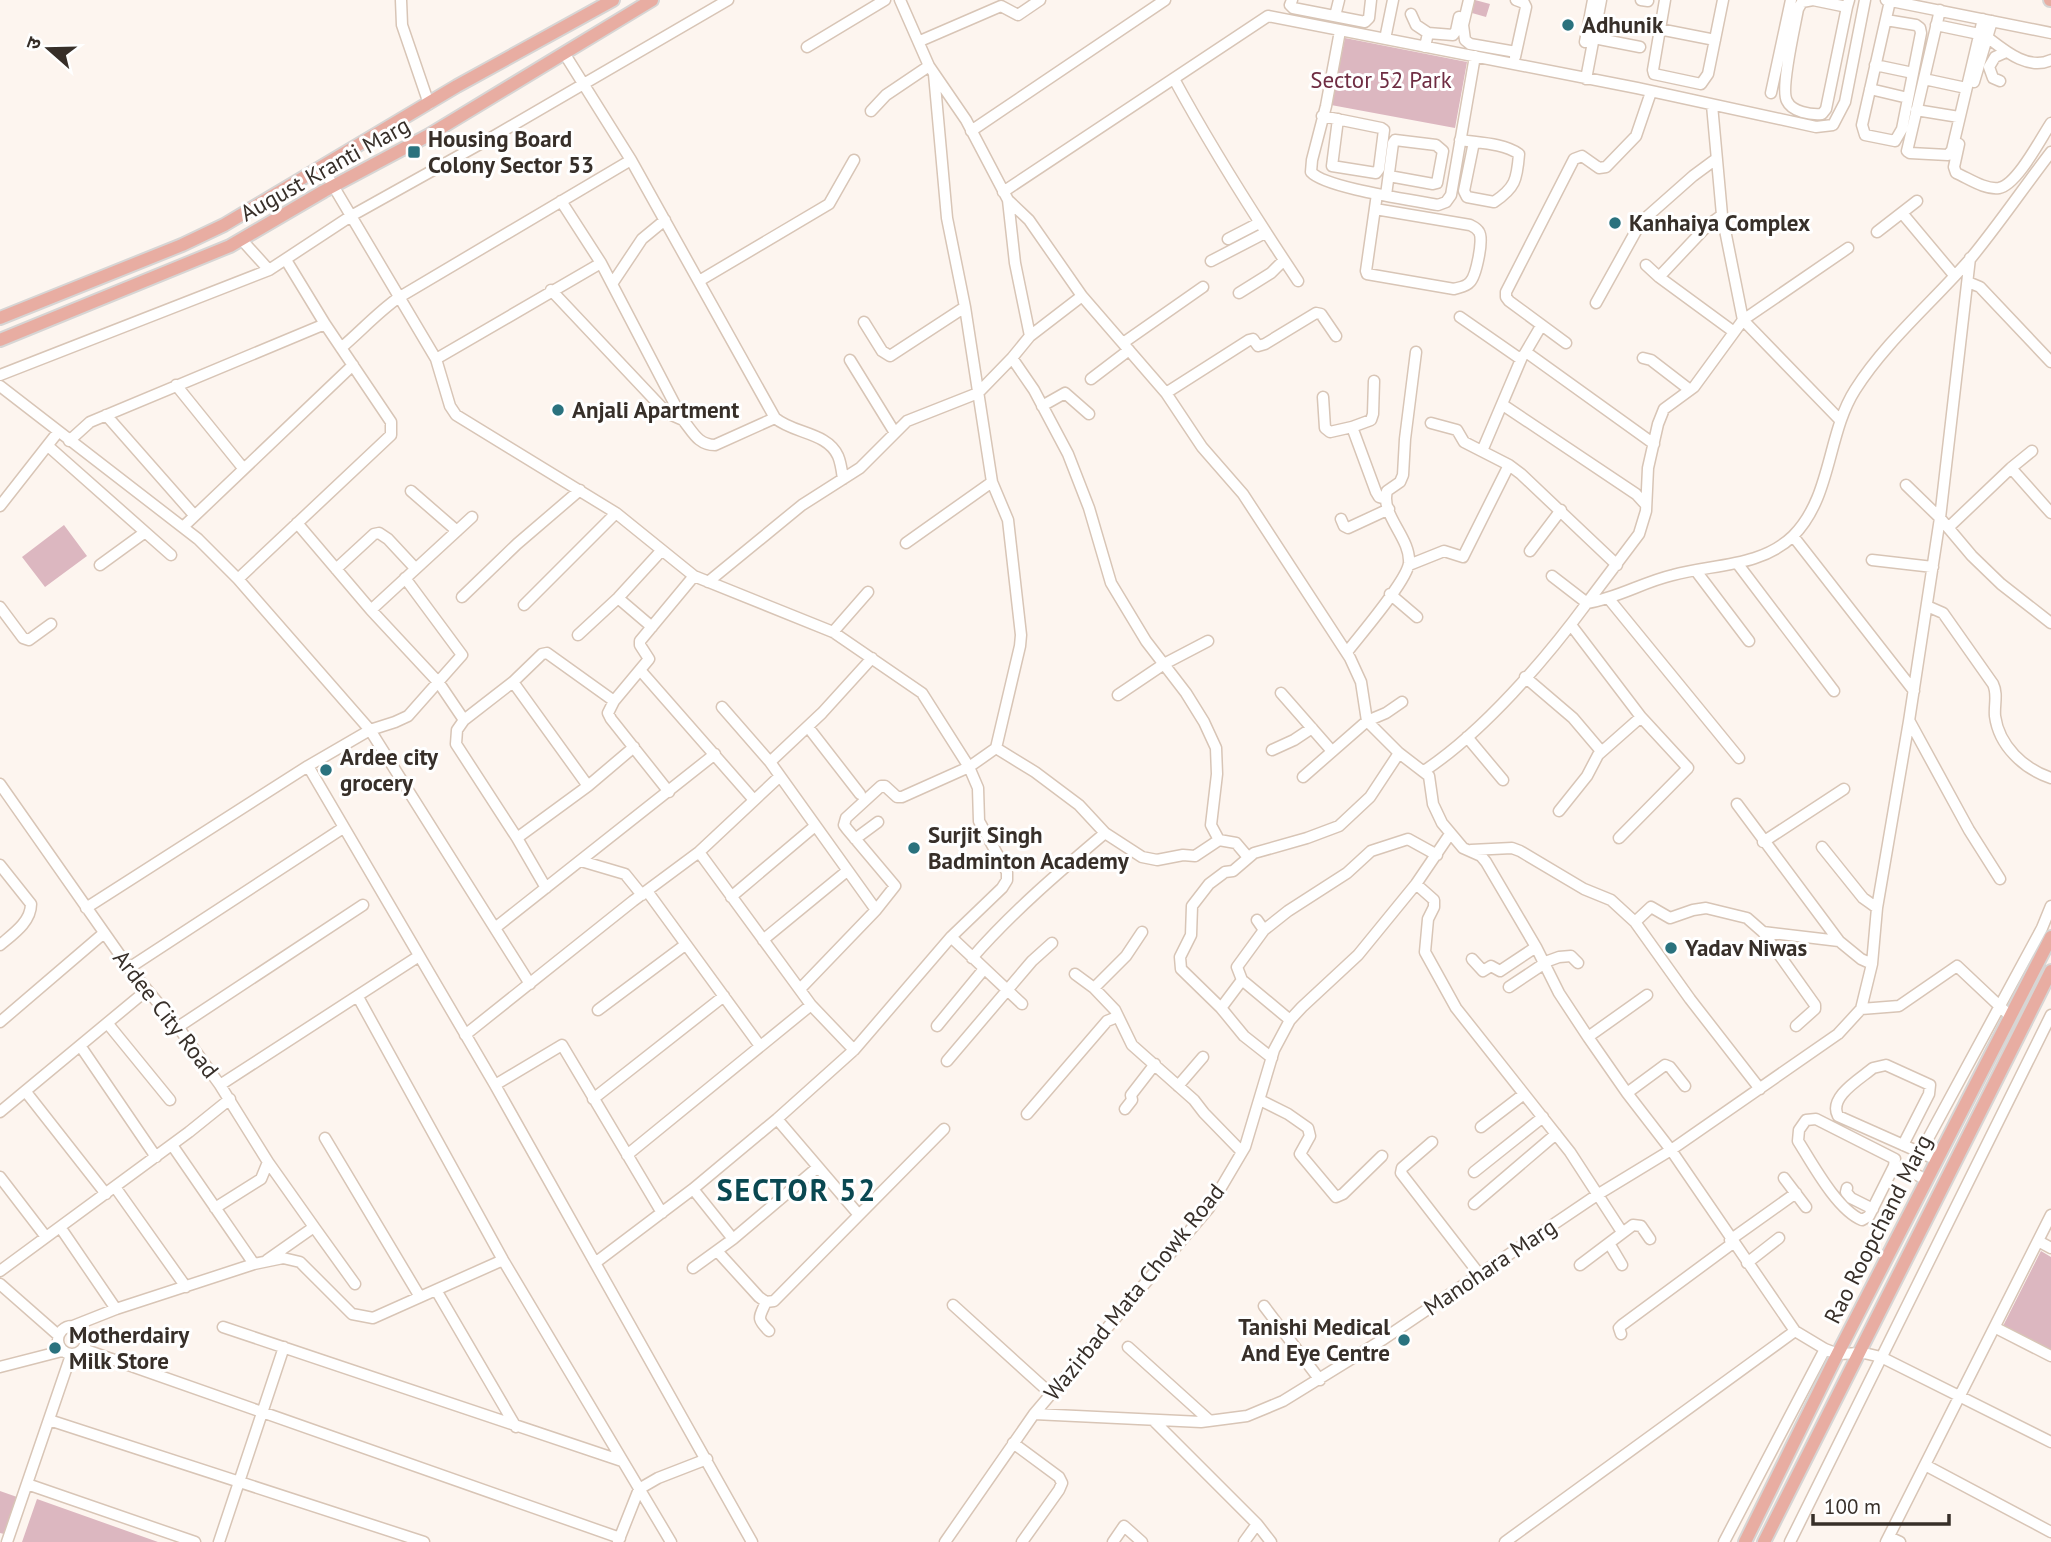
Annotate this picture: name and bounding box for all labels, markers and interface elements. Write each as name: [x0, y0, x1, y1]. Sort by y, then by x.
place label: Adhunik: [1582, 10, 1664, 39]
north arrow: [14, 14, 84, 84]
marker: Adhunik: [1560, 17, 1576, 33]
text: उ: [20, 33, 47, 53]
park label: Sector 52 Park: [1310, 65, 1452, 94]
street label: August Kranti Marg: [235, 110, 415, 227]
place label: Housing Board Colony Sector 53: [428, 124, 594, 179]
marker: Housing Board Colony Sector 53: [406, 144, 422, 160]
place label: Kanhaiya Complex: [1629, 208, 1810, 237]
marker: Kanhaiya Complex: [1607, 215, 1623, 231]
place label: Anjali Apartment: [572, 395, 739, 424]
marker: Anjali Apartment: [550, 402, 566, 418]
place label: Ardee city grocery: [340, 742, 439, 797]
marker: Ardee city grocery: [318, 762, 334, 778]
place label: Surjit Singh Badminton Academy: [928, 820, 1130, 875]
marker: Surjit Singh Badminton Academy: [906, 840, 922, 856]
place label: Yadav Niwas: [1684, 933, 1807, 962]
marker: Yadav Niwas: [1663, 940, 1679, 956]
street label: Ardee City Road: [107, 944, 225, 1084]
street label: Rao Roopchand Marg: [1817, 1129, 1938, 1328]
district label: SECTOR 52: [717, 1170, 877, 1209]
street label: Wazirbad Mata Chowk Road: [1037, 1177, 1230, 1406]
street label: Manohara Marg: [1418, 1212, 1562, 1322]
place label: Tanishi Medical And Eye Centre: [1238, 1312, 1390, 1367]
place label: Motherdairy Milk Store: [69, 1320, 190, 1375]
marker: Tanishi Medical And Eye Centre: [1396, 1332, 1412, 1348]
marker: Motherdairy Milk Store: [47, 1340, 63, 1356]
scale bar: [1813, 1482, 1950, 1526]
text: 100 m: [1824, 1493, 1881, 1520]

